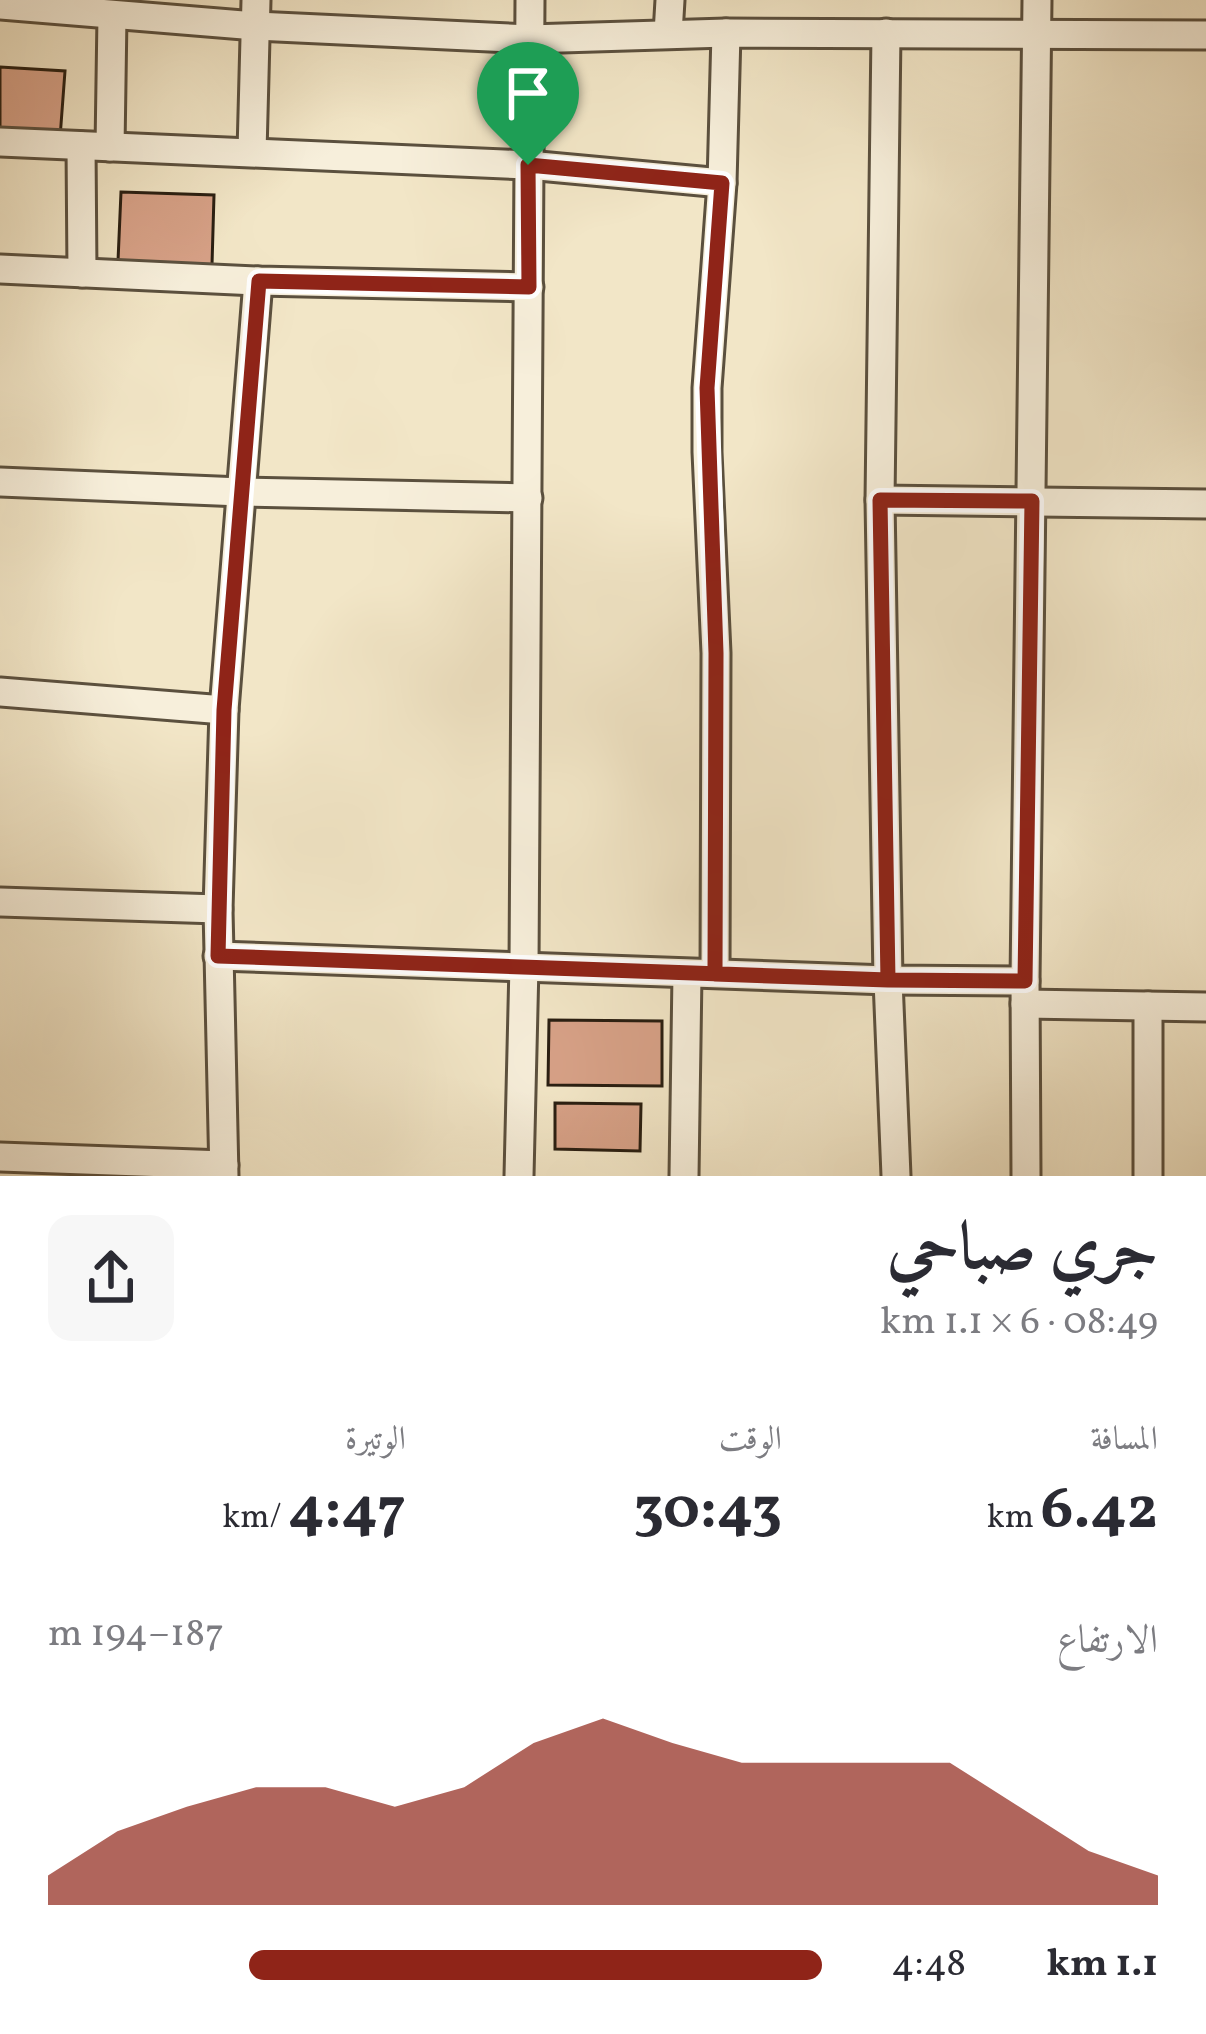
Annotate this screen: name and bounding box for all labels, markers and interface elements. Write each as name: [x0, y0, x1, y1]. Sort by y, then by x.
pin: [477, 42, 579, 165]
icon: arrive: [495, 60, 561, 126]
text: جري صباحي: [887, 1205, 1158, 1297]
button: share: [48, 1215, 174, 1341]
text: 08:49 · 6 × 1.1 km: [880, 1296, 1158, 1350]
text: الوتيرة: [345, 1418, 406, 1464]
text: الوقت: [719, 1418, 782, 1464]
text: المسافة: [1091, 1418, 1158, 1464]
text: 4:47: [288, 1470, 406, 1553]
text: 30:43: [633, 1470, 782, 1553]
text: 6.42: [1040, 1470, 1158, 1553]
text: /km: [222, 1496, 288, 1542]
text: km: [987, 1496, 1040, 1542]
text: 187–194 m: [48, 1608, 224, 1662]
text: الارتفاع: [1057, 1615, 1158, 1669]
text: 4:48: [891, 1938, 966, 1992]
text: 1.1 km: [1046, 1938, 1158, 1992]

